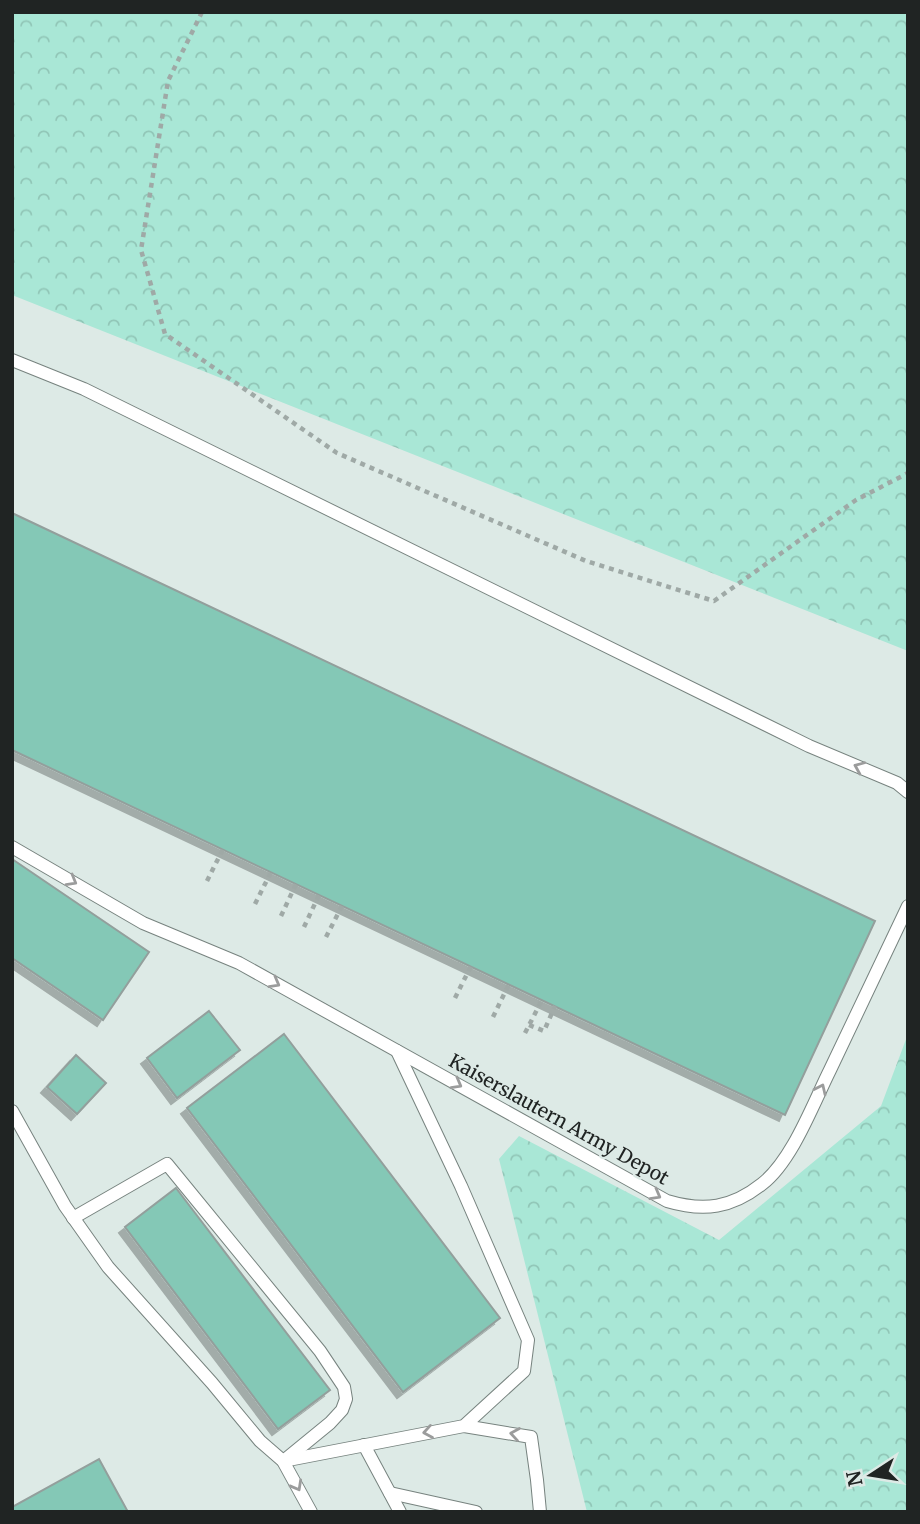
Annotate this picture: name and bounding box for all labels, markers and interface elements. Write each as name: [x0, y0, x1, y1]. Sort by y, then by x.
one-way arrow: [854, 762, 866, 776]
one-way arrow: [64, 873, 77, 886]
one-way arrow: [267, 975, 280, 988]
street label: Kaiserslautern Army Depot: [445, 1048, 674, 1190]
one-way arrow: [450, 1076, 462, 1089]
one-way arrow: [813, 1084, 827, 1096]
one-way arrow: [648, 1187, 661, 1200]
one-way arrow: [422, 1424, 434, 1439]
one-way arrow: [509, 1427, 520, 1442]
north arrow: [836, 1440, 906, 1510]
text: N: [841, 1469, 868, 1488]
one-way arrow: [289, 1479, 302, 1492]

